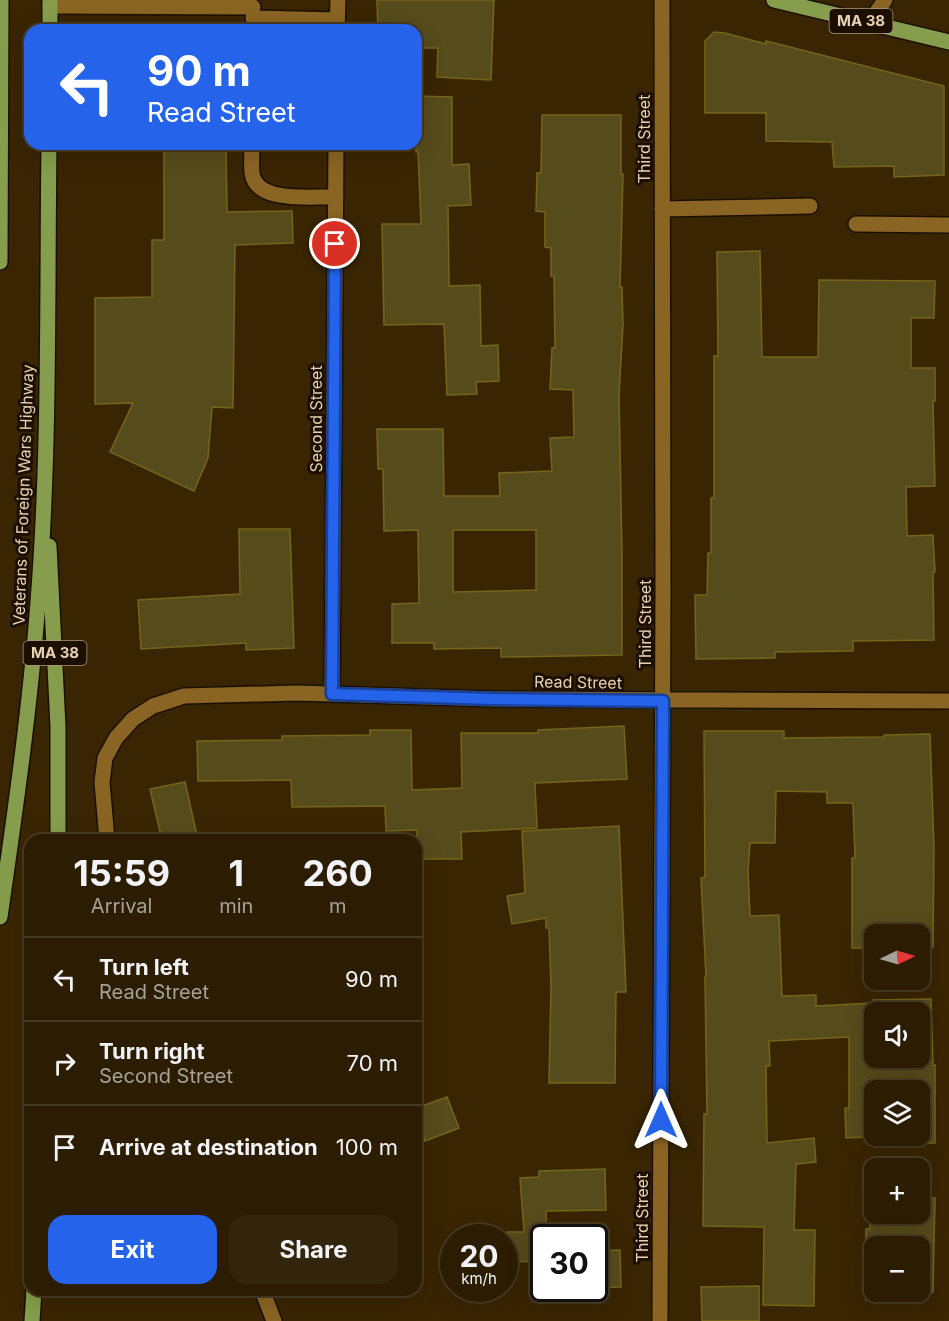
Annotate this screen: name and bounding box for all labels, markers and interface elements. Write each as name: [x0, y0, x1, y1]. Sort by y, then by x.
road number: MA 38: [830, 9, 892, 33]
text: 90 m: [147, 45, 251, 96]
icon: left: [48, 48, 126, 126]
street label: Third Street: [634, 95, 654, 183]
text: Read Street: [147, 96, 295, 129]
pin: [309, 218, 360, 269]
icon: arrive: [318, 227, 351, 260]
street label: Veterans of Foreign Wars Highway: [8, 364, 38, 626]
street label: Second Street: [306, 365, 326, 473]
street label: Third Street: [635, 580, 655, 668]
road number: MA 38: [23, 641, 86, 665]
street label: Read Street: [534, 671, 622, 693]
text: 15:59: [73, 851, 170, 895]
text: 1: [229, 851, 244, 895]
text: 260: [303, 851, 373, 895]
text: Arrival: [91, 894, 152, 918]
text: min: [219, 894, 253, 918]
text: m: [329, 894, 346, 918]
north arrow: [864, 924, 930, 990]
map controls: [864, 924, 930, 1302]
text: Turn left: [99, 954, 189, 980]
icon: left: [48, 963, 81, 996]
text: 90 m: [345, 966, 398, 992]
text: Read Street: [99, 980, 209, 1004]
button: sound: [864, 1002, 930, 1068]
text: Turn right: [99, 1038, 205, 1064]
icon: right: [48, 1047, 81, 1080]
text: 70 m: [347, 1050, 398, 1076]
text: Second Street: [99, 1064, 233, 1088]
button: layers: [864, 1080, 930, 1146]
position arrow: [629, 1088, 693, 1152]
icon: arrive: [48, 1131, 81, 1164]
text: Arrive at destination: [99, 1134, 318, 1160]
text: 100 m: [336, 1134, 398, 1160]
button: +: [864, 1158, 930, 1224]
street label: Third Street: [632, 1174, 652, 1262]
button: Exit: [48, 1215, 217, 1284]
button: Share: [229, 1215, 398, 1284]
speed limit sign: 30: [530, 1224, 608, 1302]
button: −: [864, 1236, 930, 1302]
text: 20: [459, 1238, 499, 1274]
text: km/h: [461, 1269, 497, 1288]

